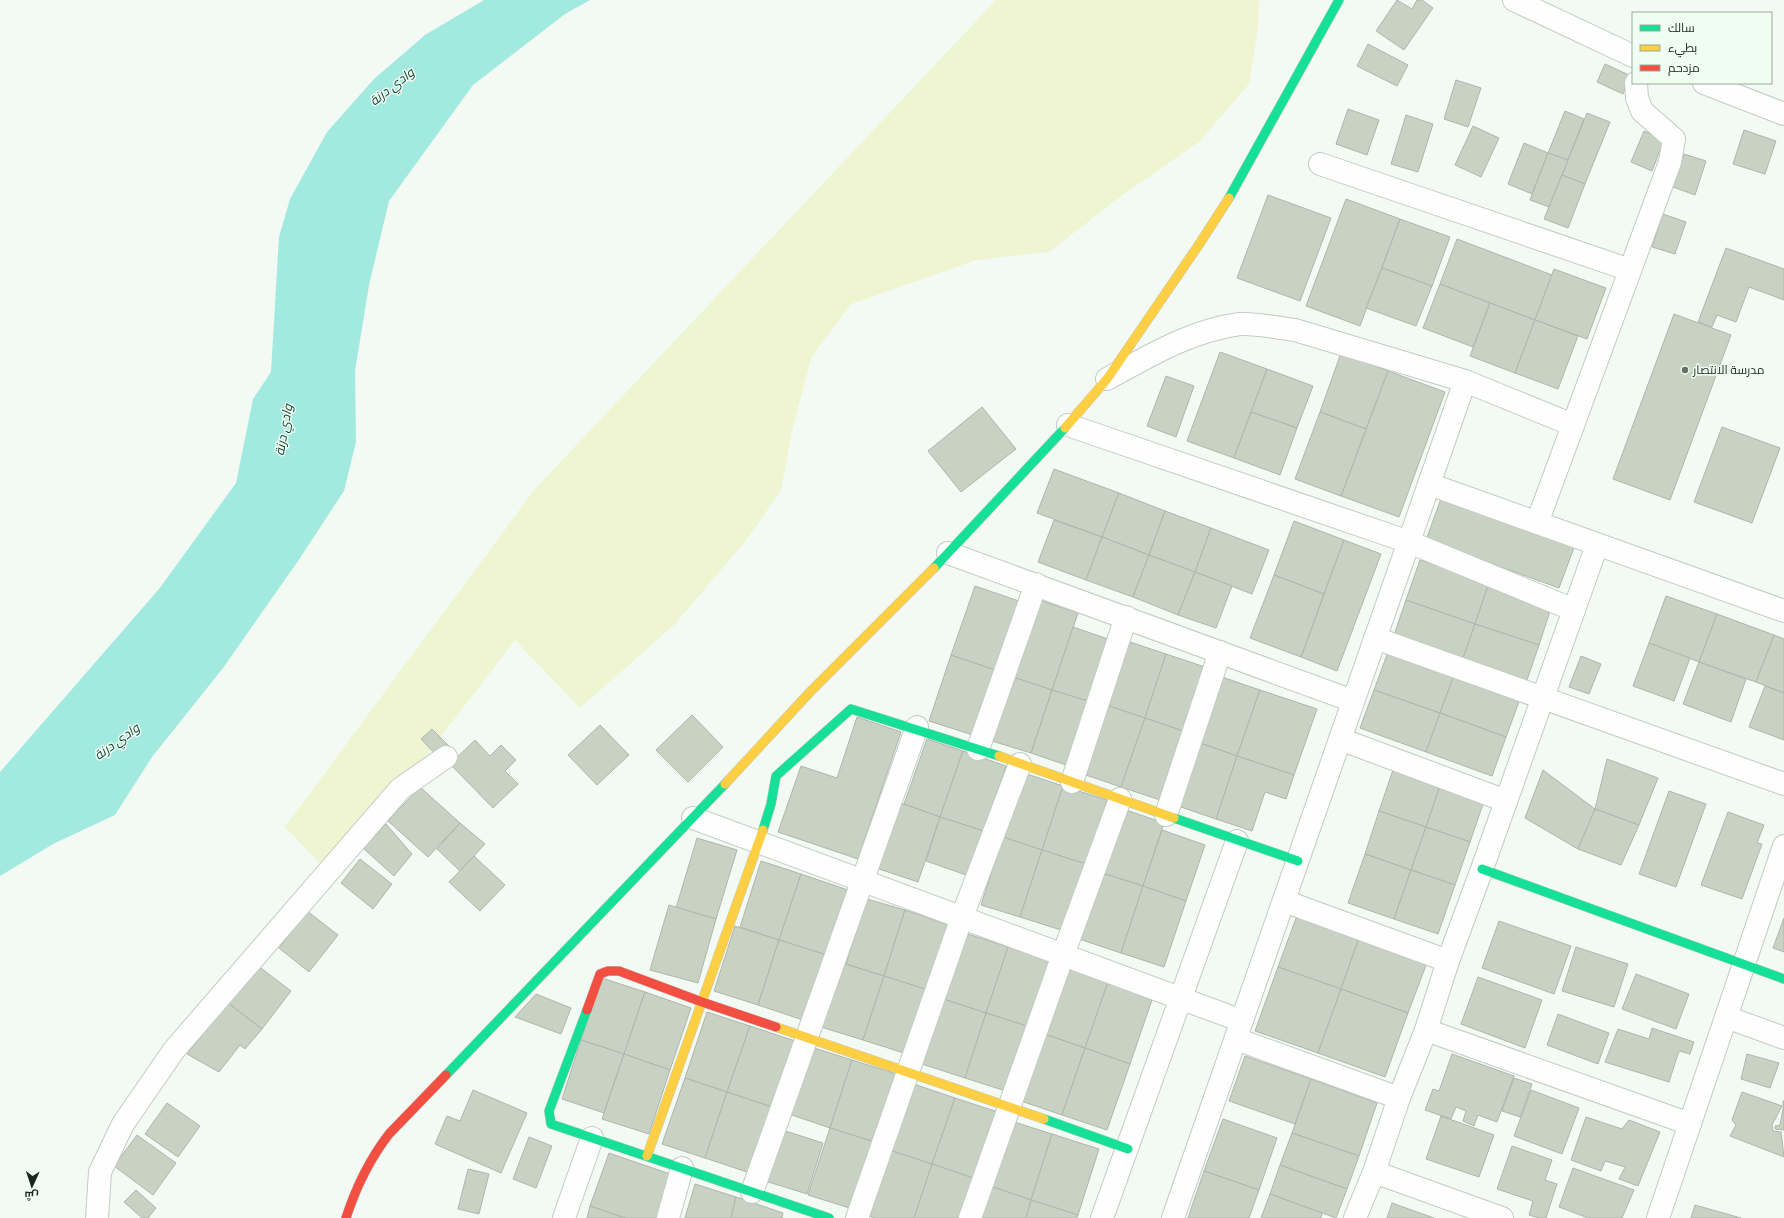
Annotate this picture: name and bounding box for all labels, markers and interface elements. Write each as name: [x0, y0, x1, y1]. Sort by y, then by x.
legend: [1632, 12, 1772, 84]
text: سالك: [1668, 21, 1695, 36]
text: بطيء: [1668, 41, 1697, 58]
text: مزدحم: [1668, 61, 1700, 76]
water label: وادي درنة: [367, 64, 419, 111]
place label: مدرسة الانتصار: [1692, 363, 1764, 378]
marker: مدرسة الانتصار: [1680, 365, 1690, 375]
water label: وادي درنة: [272, 402, 299, 457]
water label: وادي درنة: [91, 720, 145, 765]
north arrow: [12, 1166, 52, 1206]
text: ش: [24, 1189, 39, 1202]

